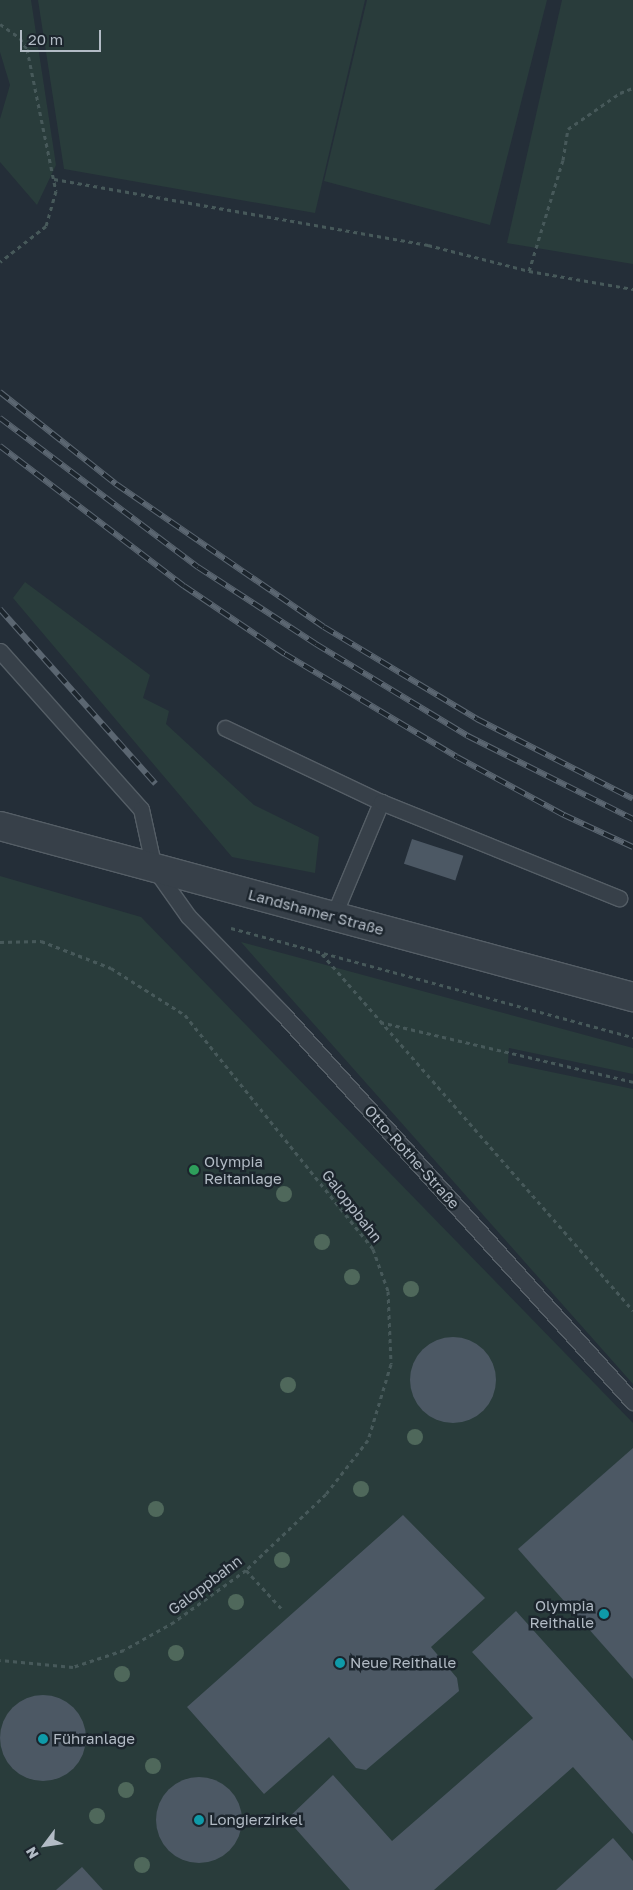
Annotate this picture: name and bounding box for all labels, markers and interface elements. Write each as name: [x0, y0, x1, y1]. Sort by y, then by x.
scale bar: [22, 20, 104, 52]
text: 20 m: [28, 30, 63, 48]
street label: Landshamer Straße: [246, 885, 386, 939]
street label: Otto-Rothe-Straße: [361, 1101, 463, 1213]
place label: Olympia Reitanlage: [204, 1152, 282, 1187]
marker: Olympia Reitanlage: [188, 1164, 200, 1176]
street label: Galoppbahn: [318, 1166, 386, 1246]
street label: Galoppbahn: [165, 1552, 245, 1618]
place label: Olympia Reithalle: [529, 1596, 594, 1631]
marker: Olympia Reithalle: [598, 1608, 610, 1620]
place label: Neue Reithalle: [350, 1654, 456, 1672]
marker: Neue Reithalle: [334, 1657, 346, 1669]
place label: Führanlage: [53, 1730, 135, 1748]
marker: Führanlage: [37, 1733, 49, 1745]
place label: Longierzirkel: [209, 1811, 303, 1829]
marker: Longierzirkel: [193, 1814, 205, 1826]
north arrow: [20, 1820, 70, 1870]
text: N: [22, 1844, 42, 1862]

